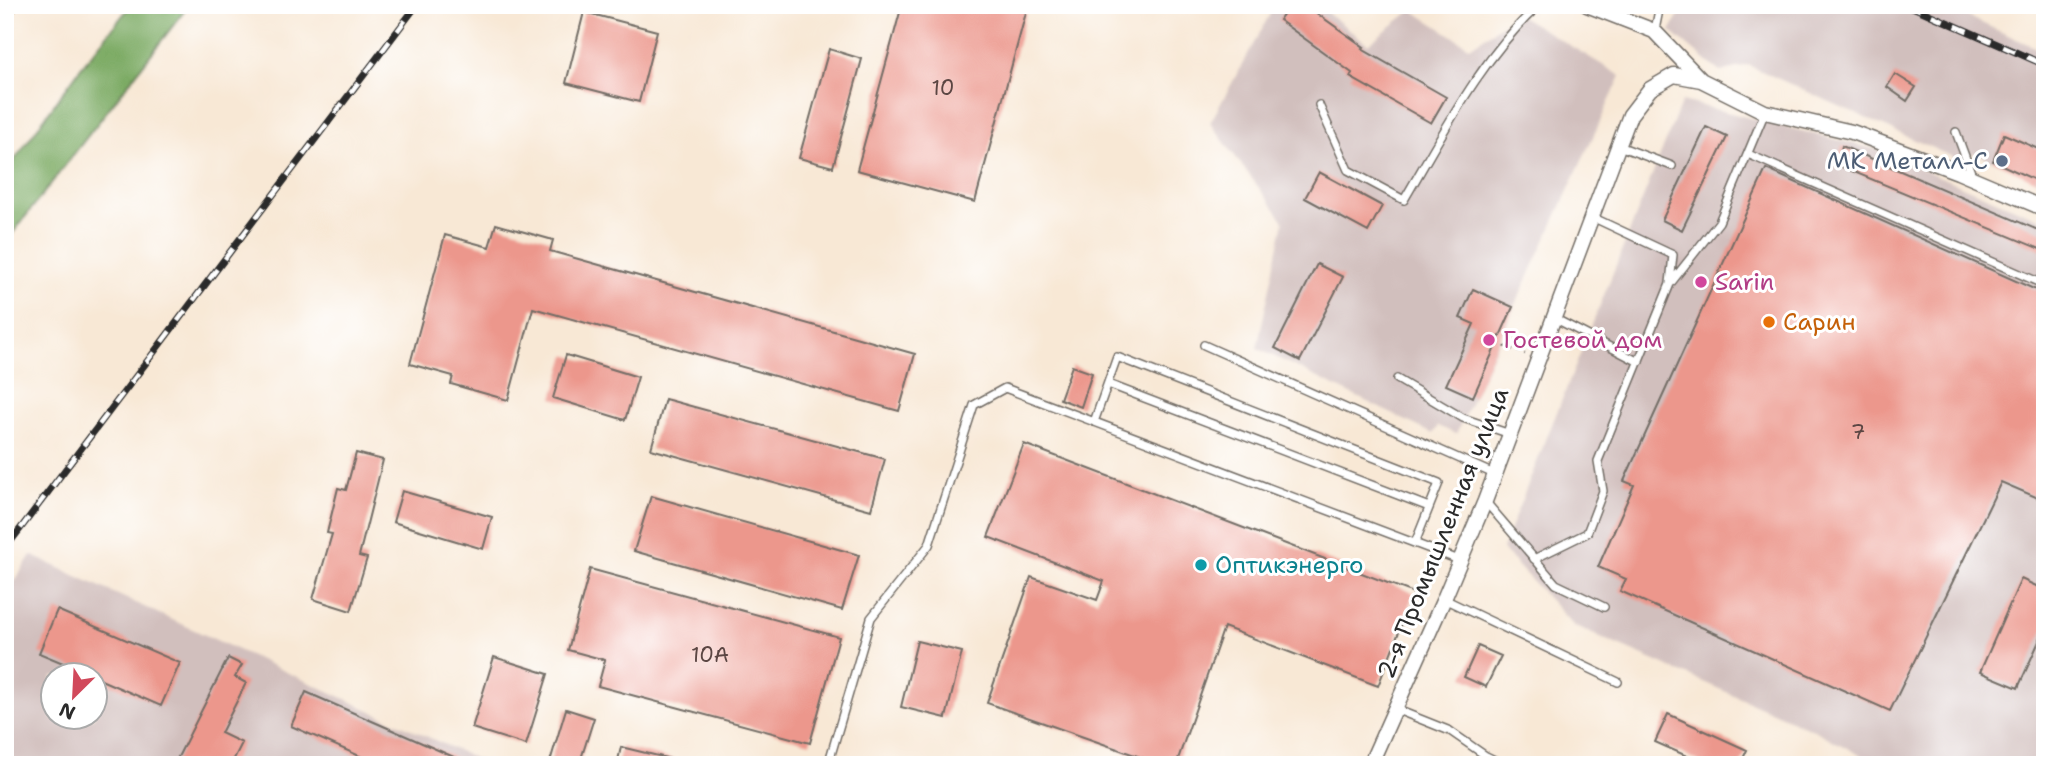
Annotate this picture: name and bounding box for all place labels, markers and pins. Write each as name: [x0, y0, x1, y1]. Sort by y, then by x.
place label: МК Металл-С: [1827, 145, 1988, 177]
marker: МК Металл-С: [1994, 153, 2010, 169]
place label: Sarin: [1715, 266, 1774, 298]
marker: Sarin: [1693, 274, 1709, 290]
place label: Сарин: [1783, 306, 1856, 338]
marker: Сарин: [1761, 314, 1777, 330]
place label: Гостевой дом: [1503, 324, 1662, 356]
marker: Гостевой дом: [1481, 332, 1497, 348]
place label: Оптикэнерго: [1215, 549, 1363, 581]
marker: Оптикэнерго: [1193, 557, 1209, 573]

